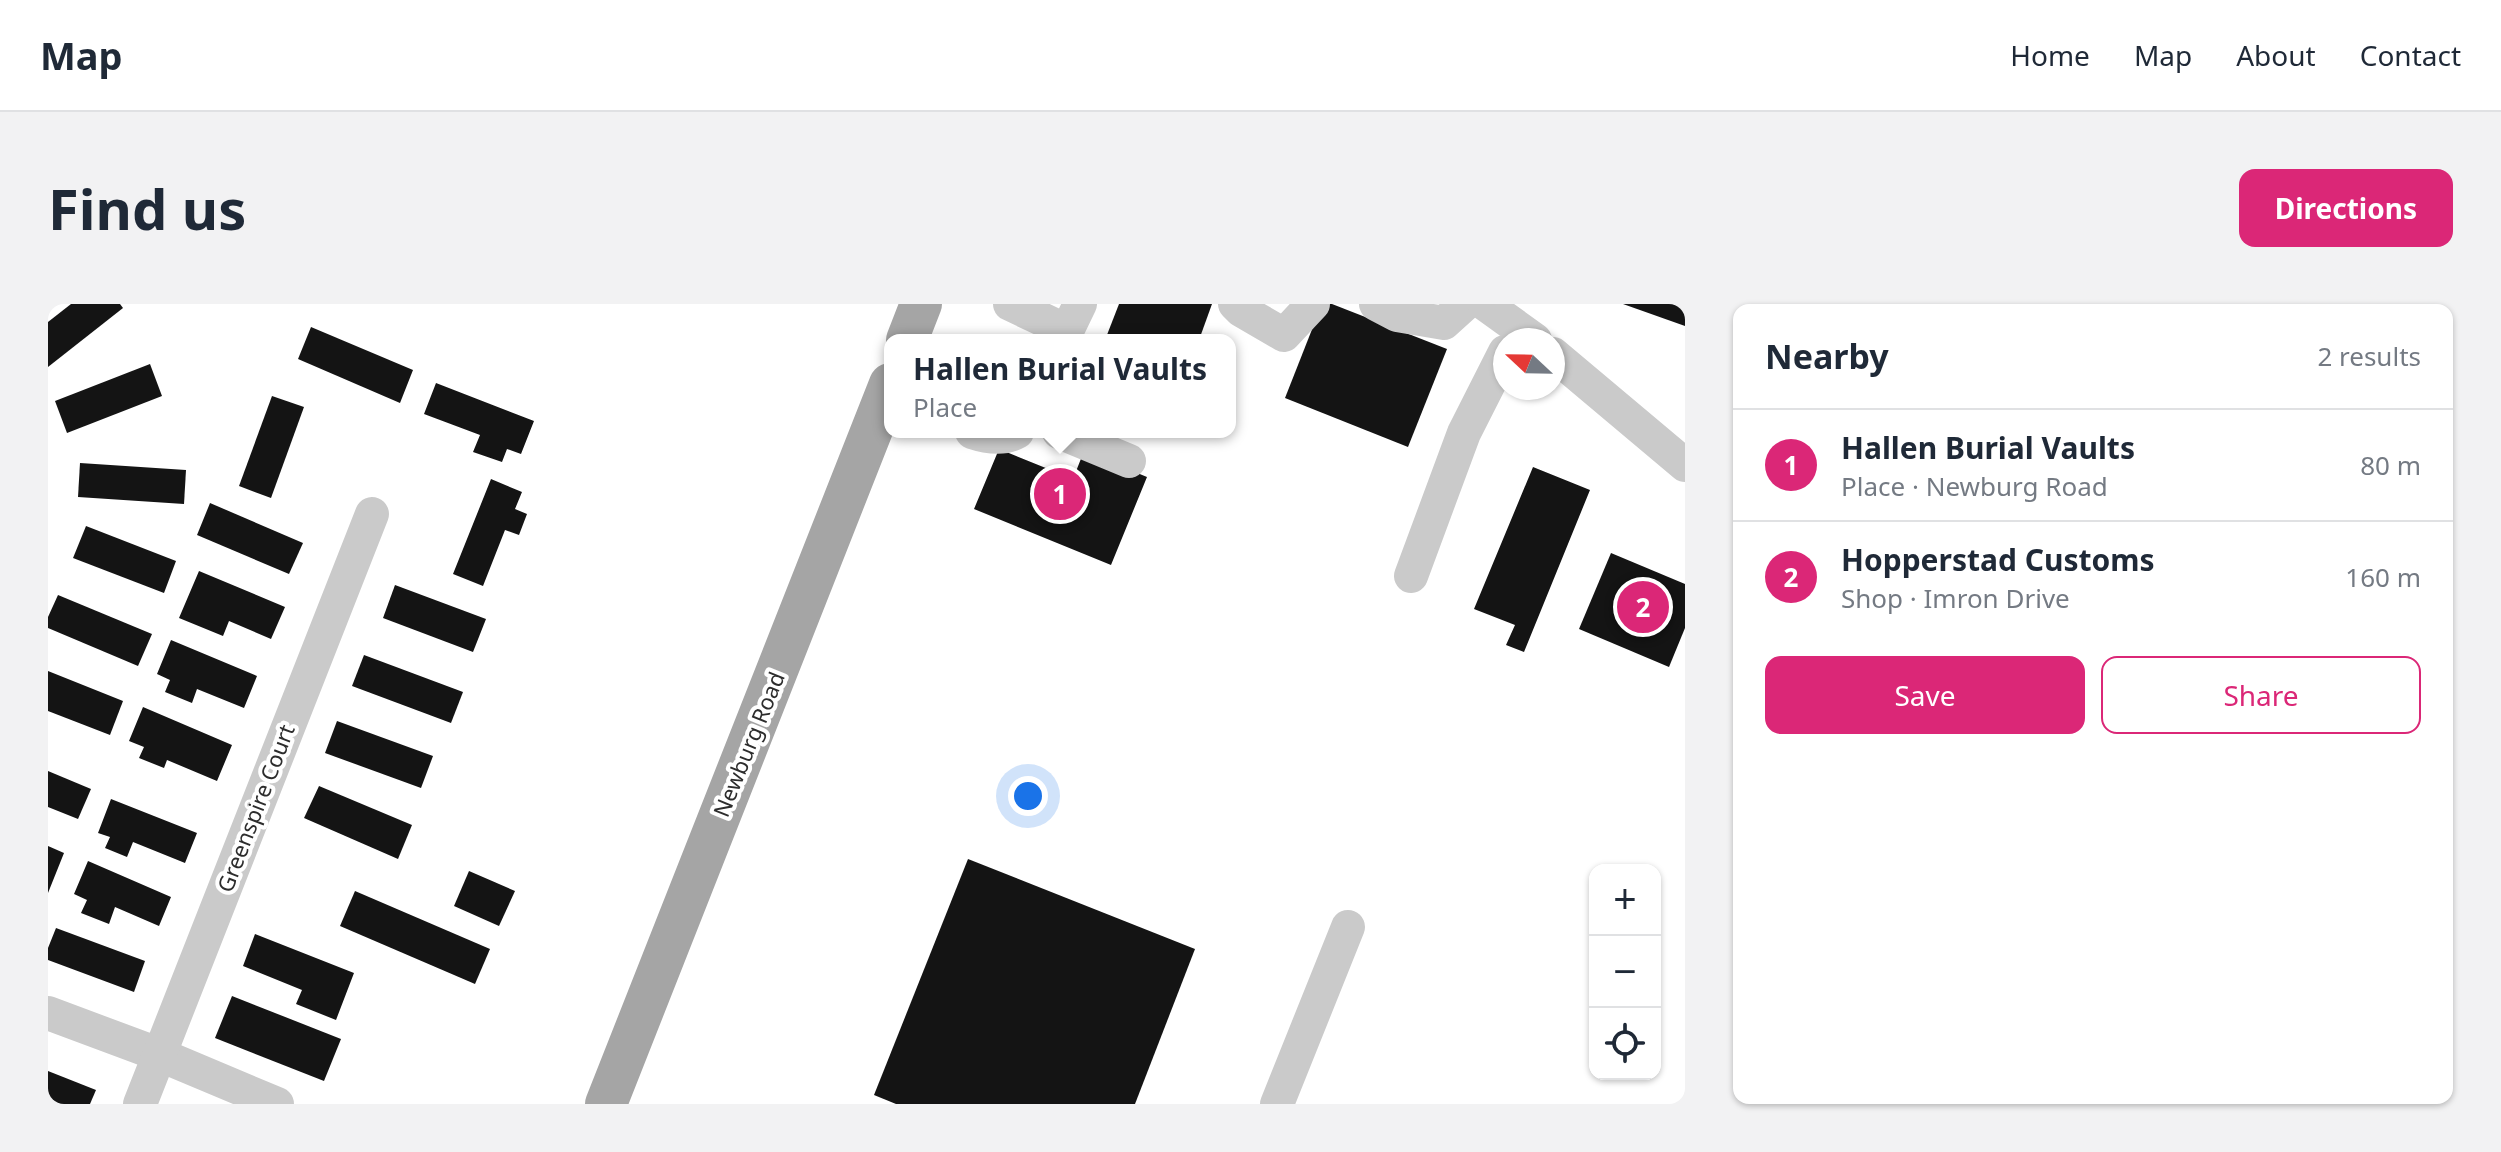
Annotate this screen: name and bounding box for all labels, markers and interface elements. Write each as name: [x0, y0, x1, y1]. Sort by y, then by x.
text: Map: [40, 29, 123, 81]
text: Home: [2010, 36, 2090, 74]
text: Map: [2134, 36, 2192, 74]
text: About: [2236, 36, 2316, 74]
text: Contact: [2360, 36, 2461, 74]
button: Directions: [2239, 169, 2453, 247]
text: Find us: [48, 170, 246, 246]
north arrow: [1493, 328, 1565, 400]
text: Nearby: [1765, 333, 1889, 379]
popup: [884, 334, 1236, 438]
text: 2 results: [2317, 338, 2421, 374]
text: Hallen Burial Vaults: [913, 348, 1207, 389]
text: Place: [913, 389, 977, 425]
text: Hallen Burial Vaults: [1841, 427, 2135, 468]
text: 1: [1784, 447, 1798, 483]
text: 80 m: [2360, 447, 2421, 483]
pin: 1: [1034, 464, 1086, 524]
text: Place · Newburg Road: [1841, 468, 2108, 504]
text: Hopperstad Customs: [1841, 539, 2155, 580]
text: 2: [1784, 559, 1798, 595]
text: 160 m: [2345, 559, 2421, 595]
pin: 2: [1617, 577, 1669, 637]
text: Shop · Imron Drive: [1841, 580, 2070, 616]
button: Save: [1765, 656, 2085, 734]
button: Share: [2101, 656, 2421, 734]
street label: Newburg Road: [705, 667, 791, 821]
street label: Greenspire Court: [209, 720, 301, 896]
your location: [1008, 776, 1048, 816]
map controls: [1589, 864, 1661, 1080]
button: +: [1589, 864, 1661, 936]
button: −: [1589, 936, 1661, 1008]
button: locate: [1589, 1008, 1661, 1080]

